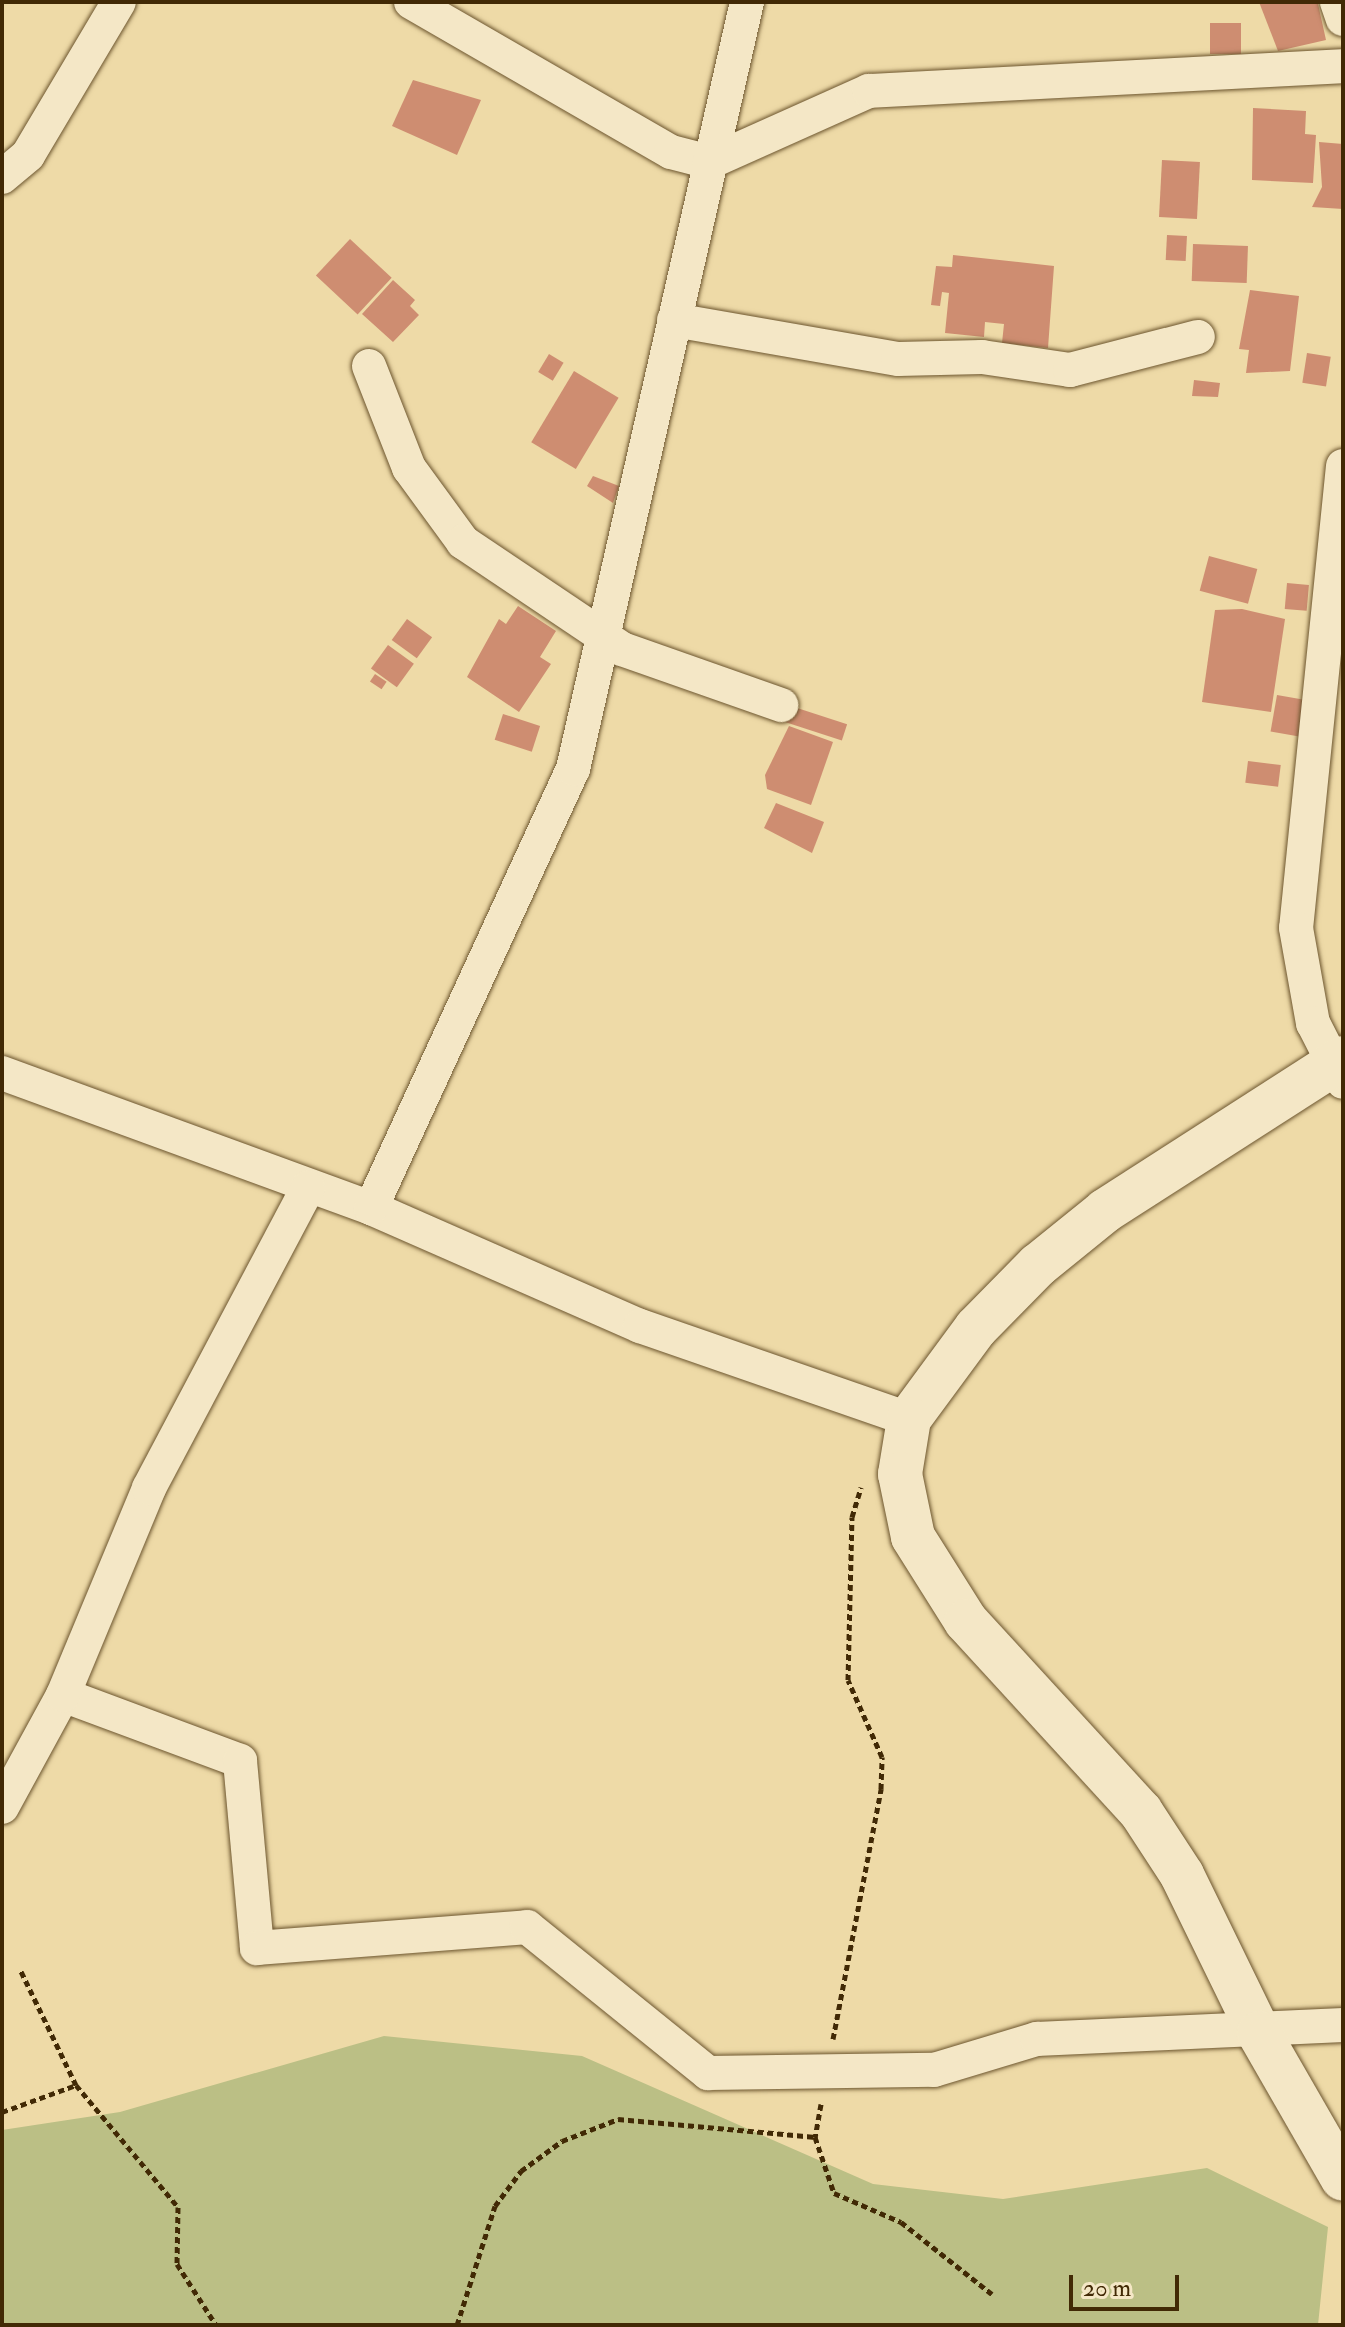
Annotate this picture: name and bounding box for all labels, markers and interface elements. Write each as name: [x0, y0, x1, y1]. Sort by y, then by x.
scale bar: [1073, 2259, 1183, 2309]
text: 20 m: [1083, 2273, 1131, 2304]

